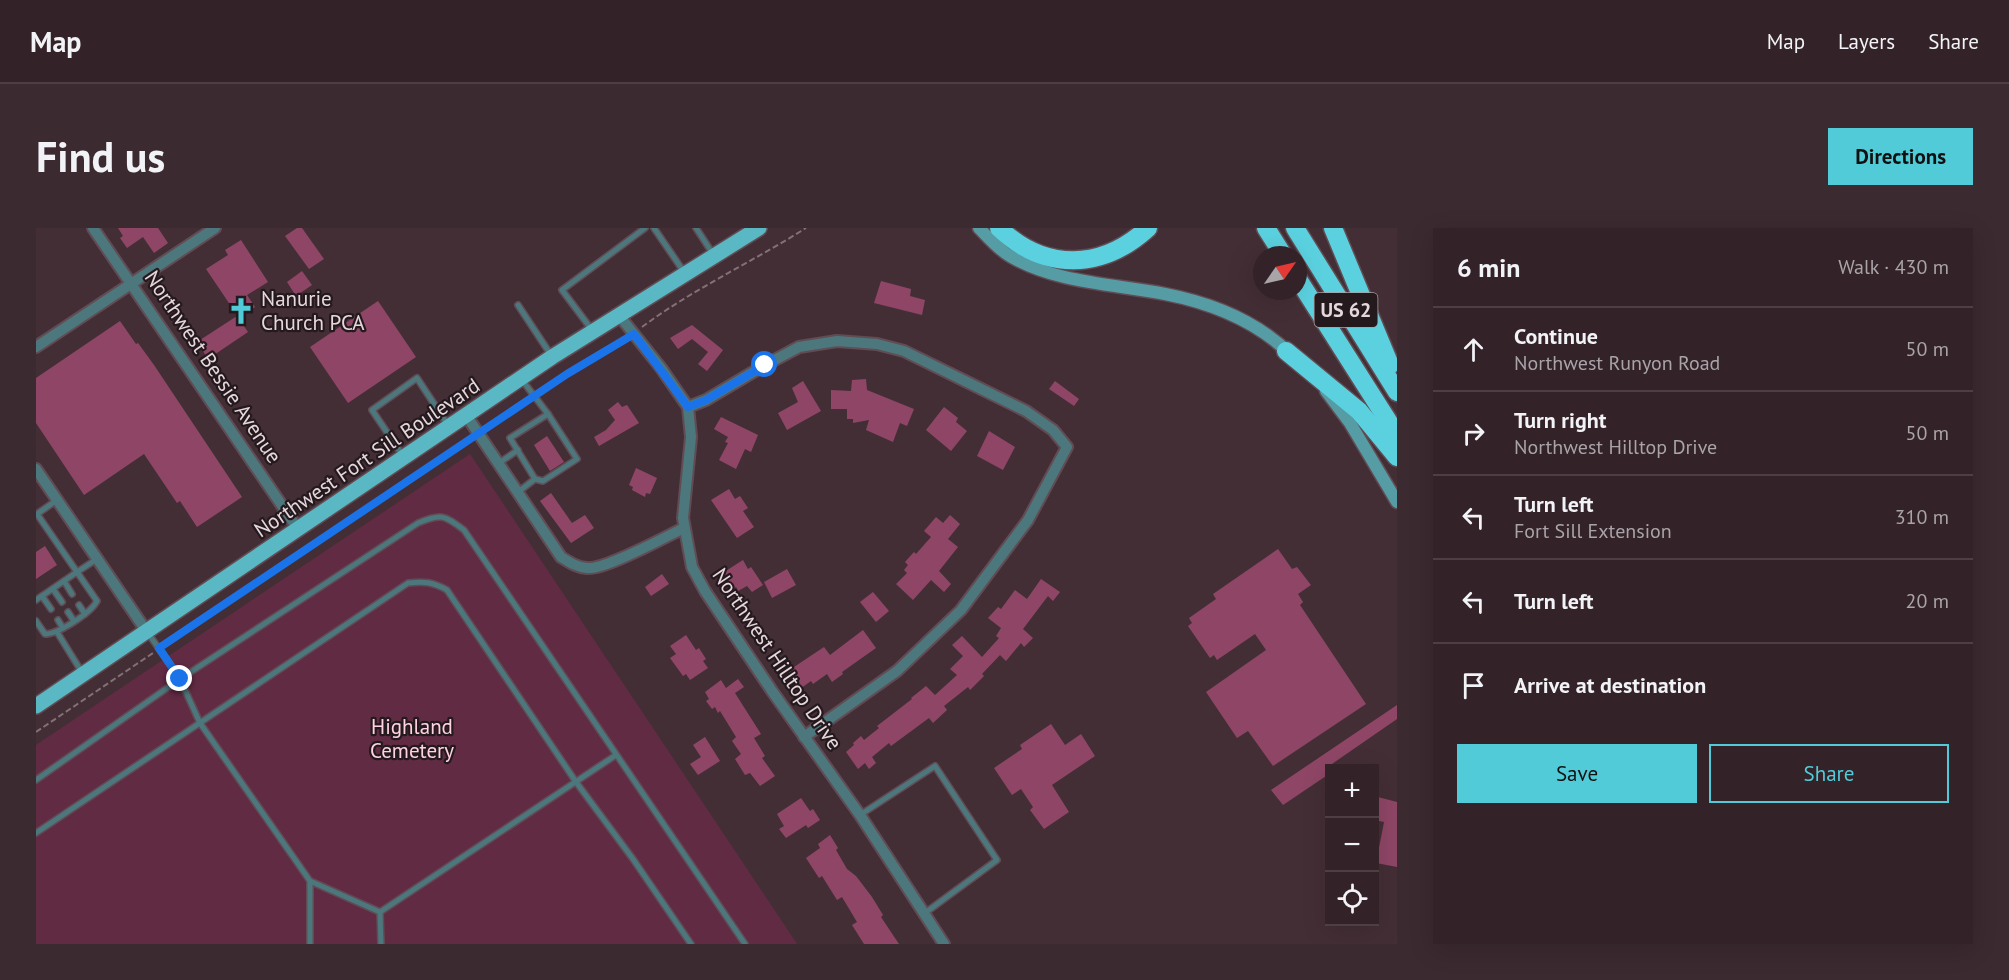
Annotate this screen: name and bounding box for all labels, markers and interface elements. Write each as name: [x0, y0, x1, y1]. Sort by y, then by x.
text: Map: [30, 23, 81, 60]
text: Map: [1767, 28, 1805, 55]
text: Layers: [1838, 28, 1895, 55]
text: Share: [1928, 28, 1979, 55]
button: Directions: [1828, 128, 1973, 185]
text: Find us: [36, 129, 165, 184]
north arrow: [1253, 246, 1307, 300]
text: 6 min: [1457, 251, 1520, 284]
text: Walk · 430 m: [1838, 254, 1949, 280]
street label: Northwest Bessie Avenue: [139, 265, 288, 468]
place label: Nanurie Church PCA: [261, 285, 365, 336]
road number: US 62: [1314, 293, 1378, 327]
church icon: Nanurie Church PCA: [226, 296, 256, 326]
text: Continue: [1514, 322, 1598, 350]
icon: ahead: [1457, 333, 1490, 366]
text: 50 m: [1906, 336, 1949, 362]
text: Northwest Runyon Road: [1514, 350, 1720, 376]
route start: [751, 351, 777, 377]
street label: Northwest Fort Sill Boulevard: [249, 372, 485, 543]
text: Turn right: [1514, 406, 1606, 434]
icon: right: [1457, 417, 1490, 450]
text: 50 m: [1906, 420, 1949, 446]
text: Northwest Hilltop Drive: [1514, 434, 1717, 460]
text: Turn left: [1514, 490, 1594, 518]
icon: left: [1457, 501, 1490, 534]
text: 310 m: [1895, 504, 1949, 530]
text: Fort Sill Extension: [1514, 518, 1672, 544]
street label: Northwest Hilltop Drive: [707, 563, 848, 755]
icon: left: [1457, 585, 1490, 618]
text: Turn left: [1514, 587, 1594, 615]
text: 20 m: [1906, 588, 1949, 614]
route end: [166, 665, 192, 691]
icon: arrive: [1457, 669, 1490, 702]
text: Arrive at destination: [1514, 671, 1706, 699]
park label: Highland Cemetery: [370, 713, 454, 764]
button: Save: [1457, 744, 1697, 803]
button: Share: [1709, 744, 1949, 803]
map controls: [1325, 764, 1379, 926]
button: +: [1325, 764, 1379, 818]
button: −: [1325, 818, 1379, 872]
button: locate: [1325, 872, 1379, 926]

